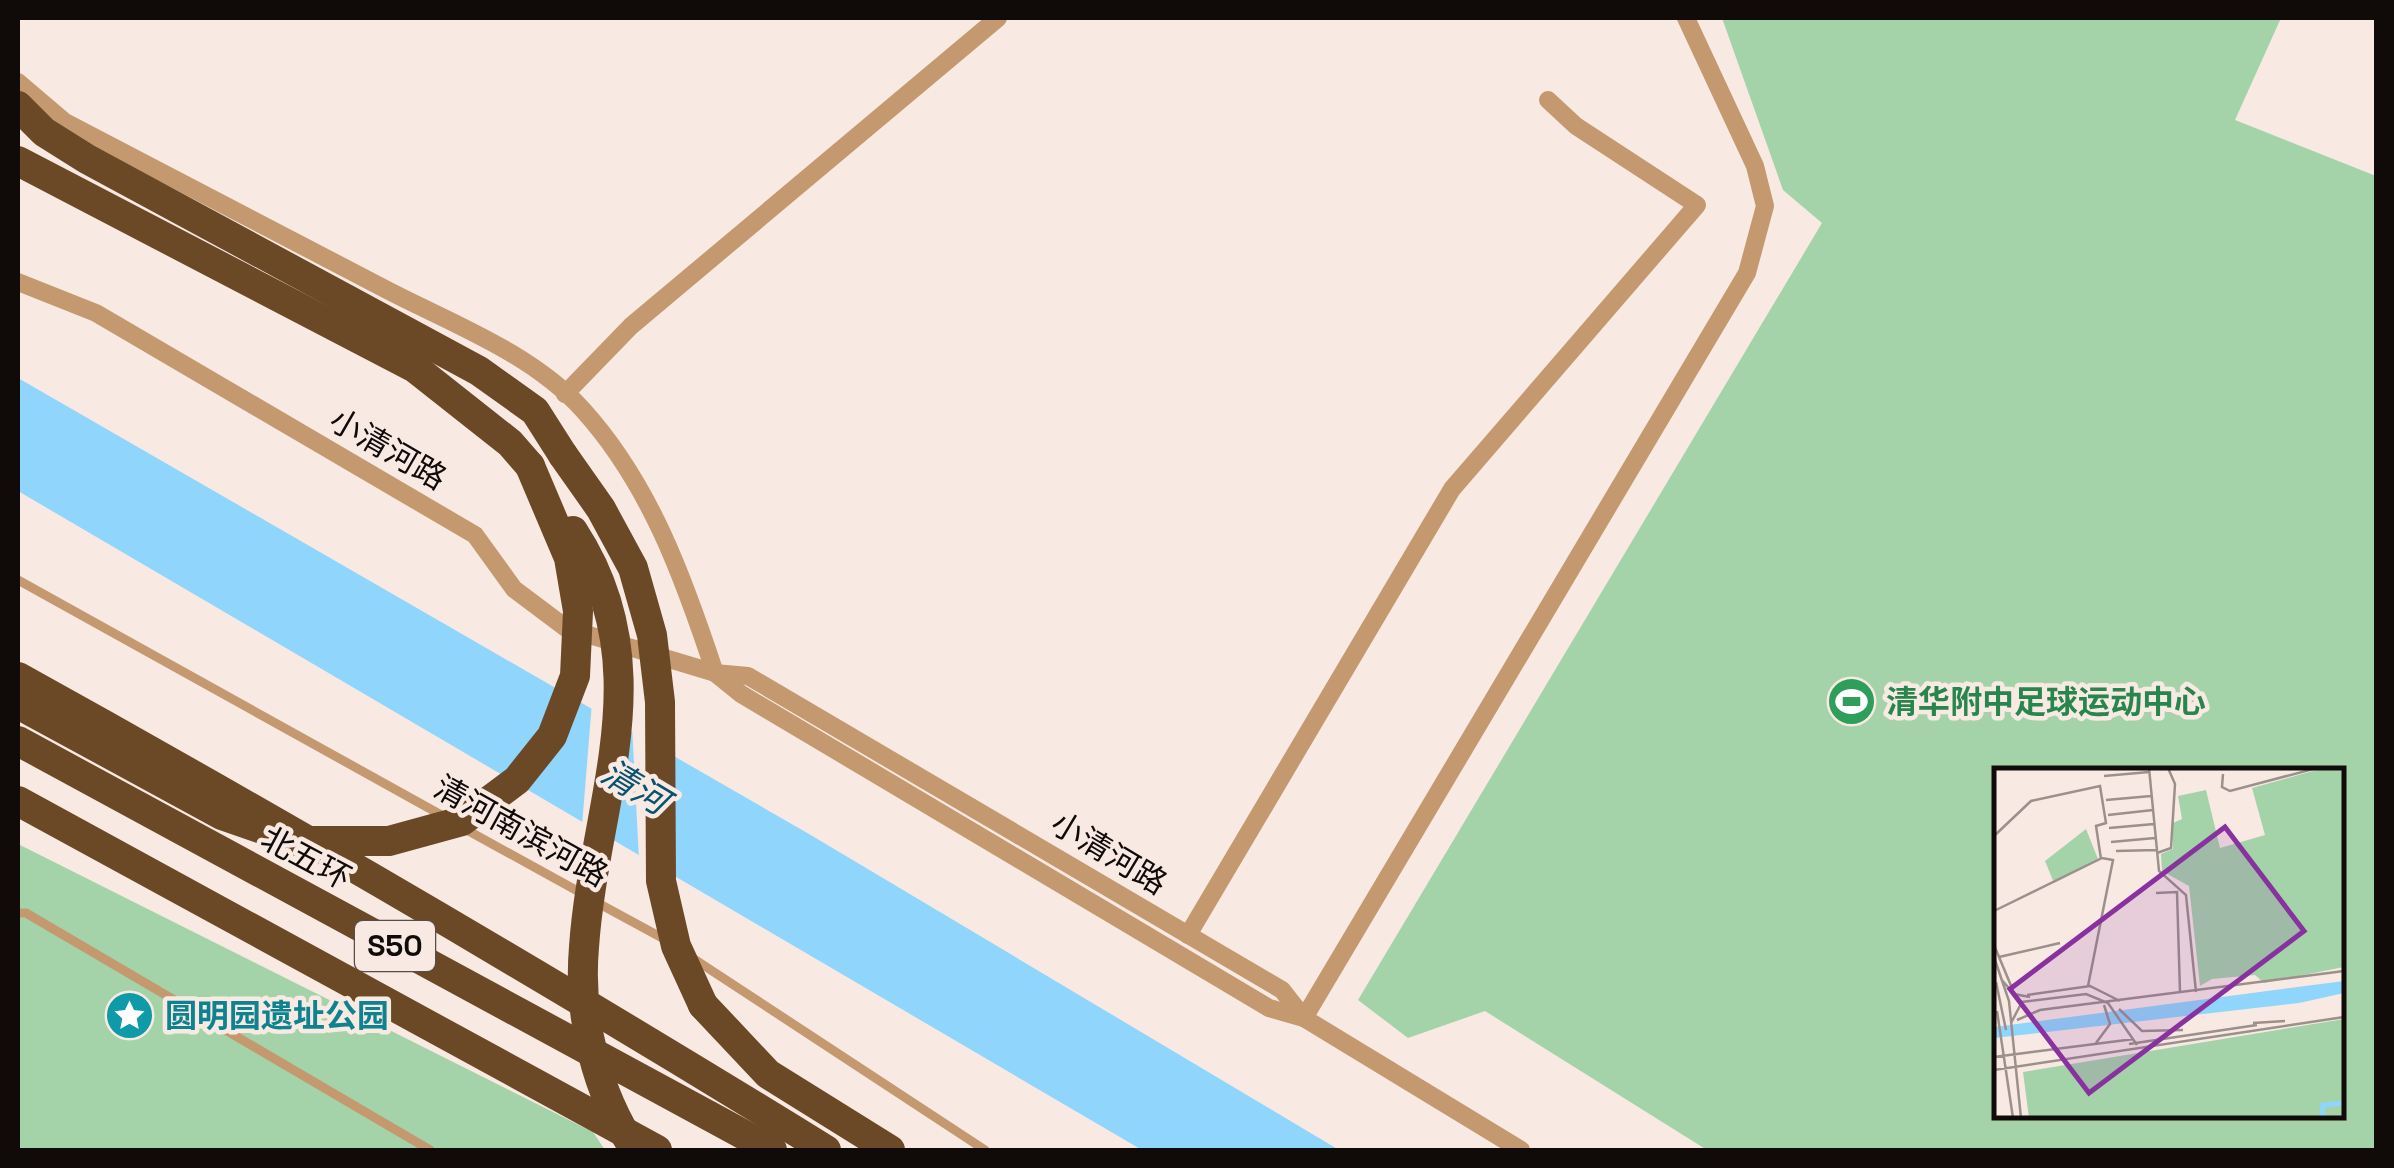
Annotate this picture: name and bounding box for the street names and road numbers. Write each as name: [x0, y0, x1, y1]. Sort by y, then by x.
street label: 小清河路: [323, 400, 453, 498]
street label: 清河南滨河路: [427, 767, 615, 895]
street label: 小清河路: [1044, 803, 1174, 903]
street label: 北五环: [254, 818, 358, 898]
road number: S50: [355, 921, 435, 971]

